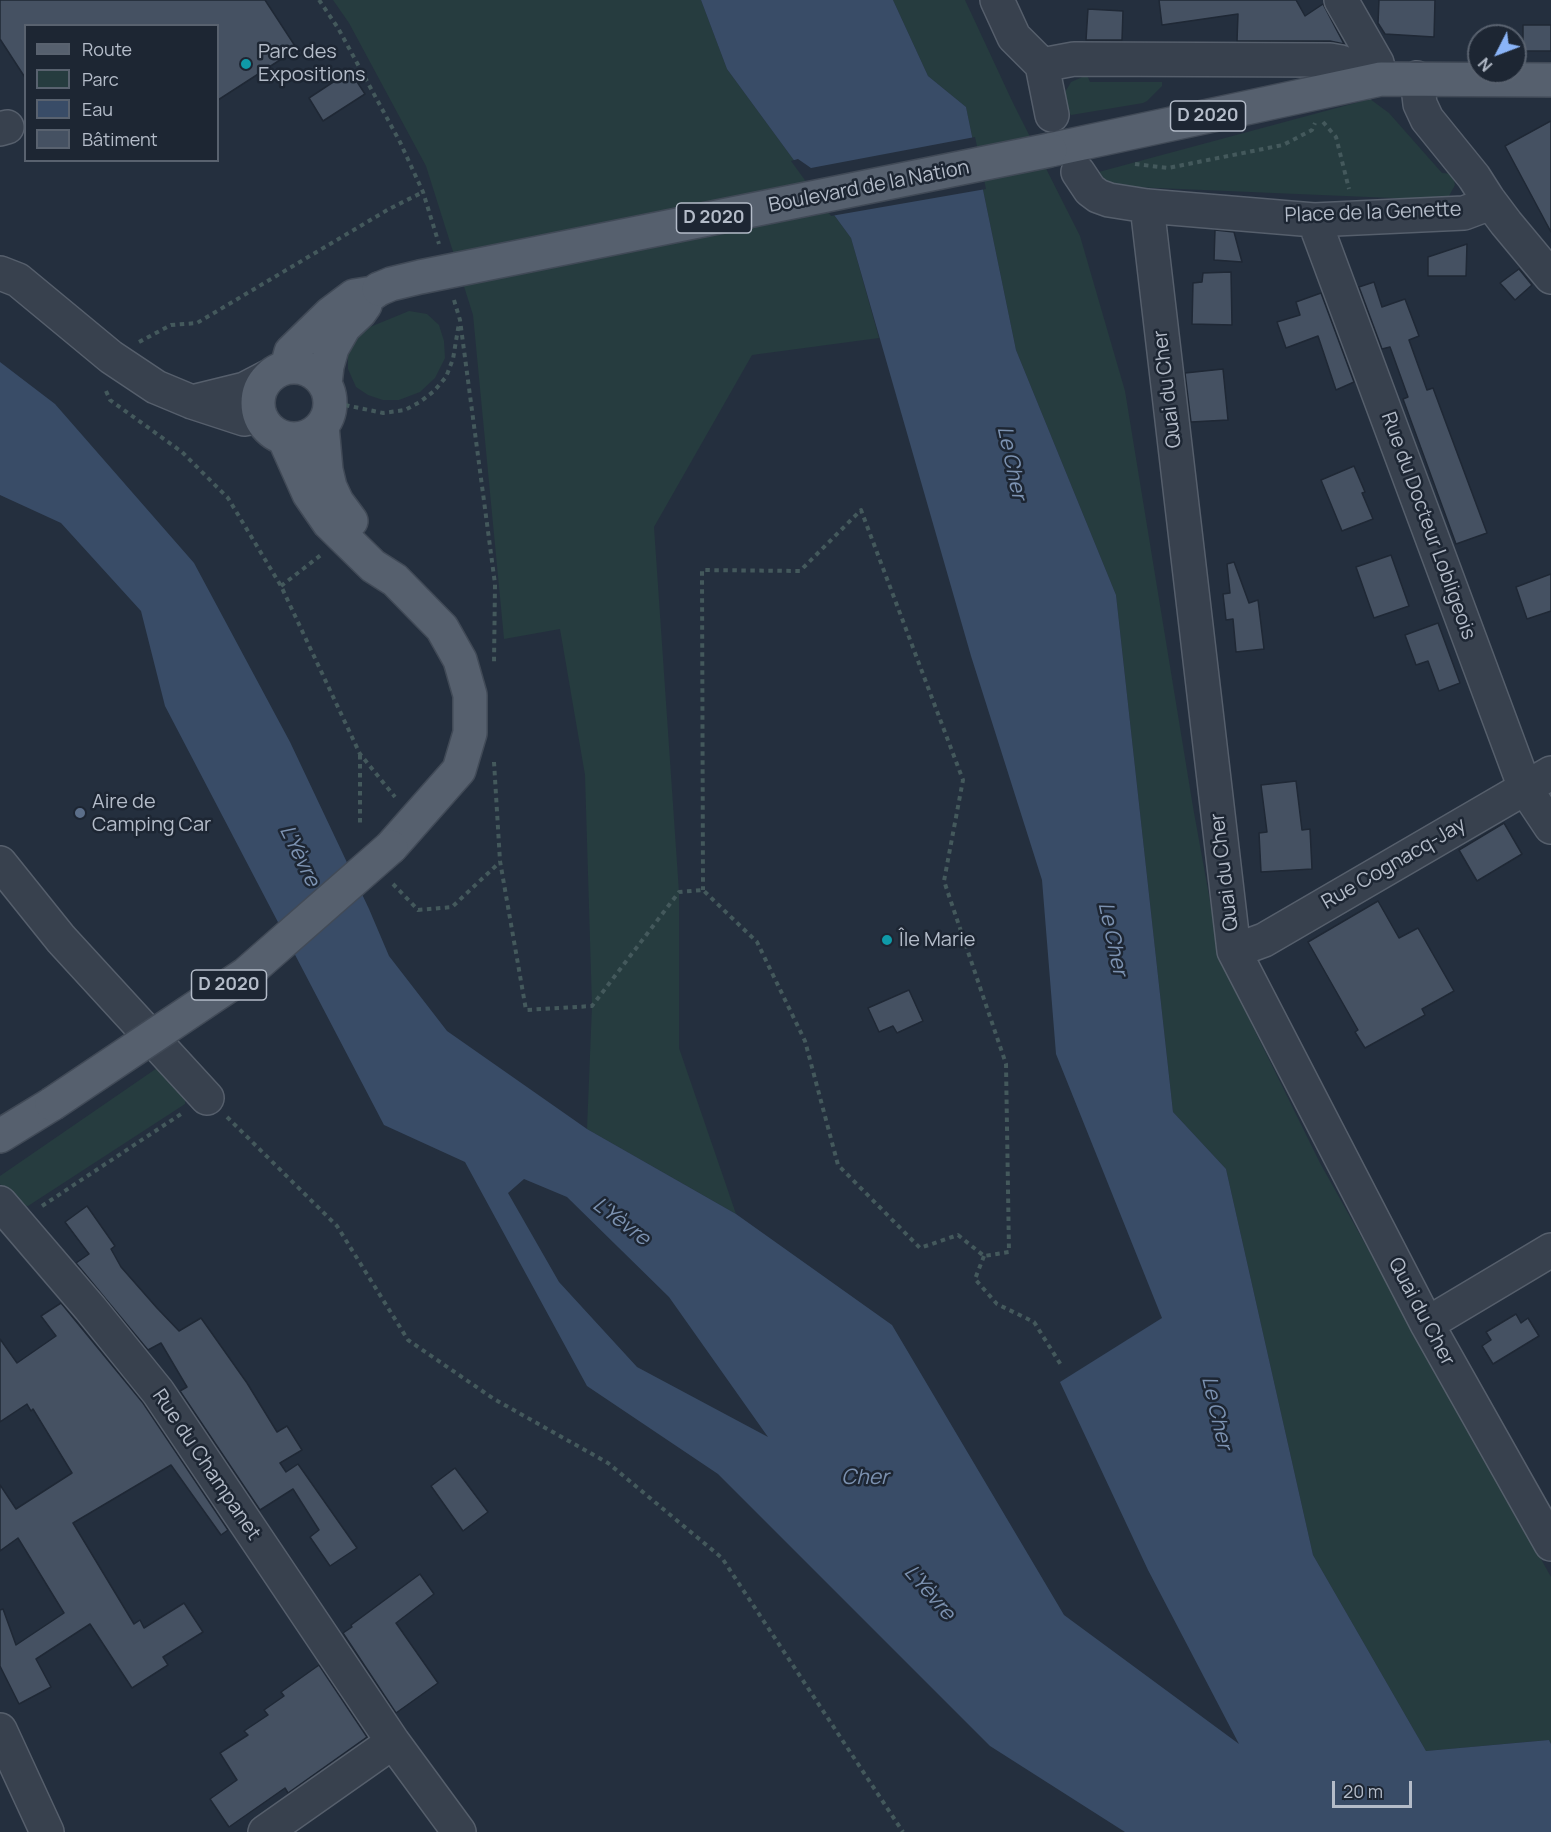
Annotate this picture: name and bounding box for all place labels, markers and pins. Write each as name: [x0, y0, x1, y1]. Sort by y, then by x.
place label: Parc des Expositions: [258, 40, 366, 87]
marker: Parc des Expositions: [239, 57, 253, 71]
place label: Aire de Camping Car: [92, 790, 211, 837]
marker: Aire de Camping Car: [73, 806, 87, 820]
place label: Île Marie: [899, 928, 976, 952]
marker: Île Marie: [880, 933, 894, 947]

